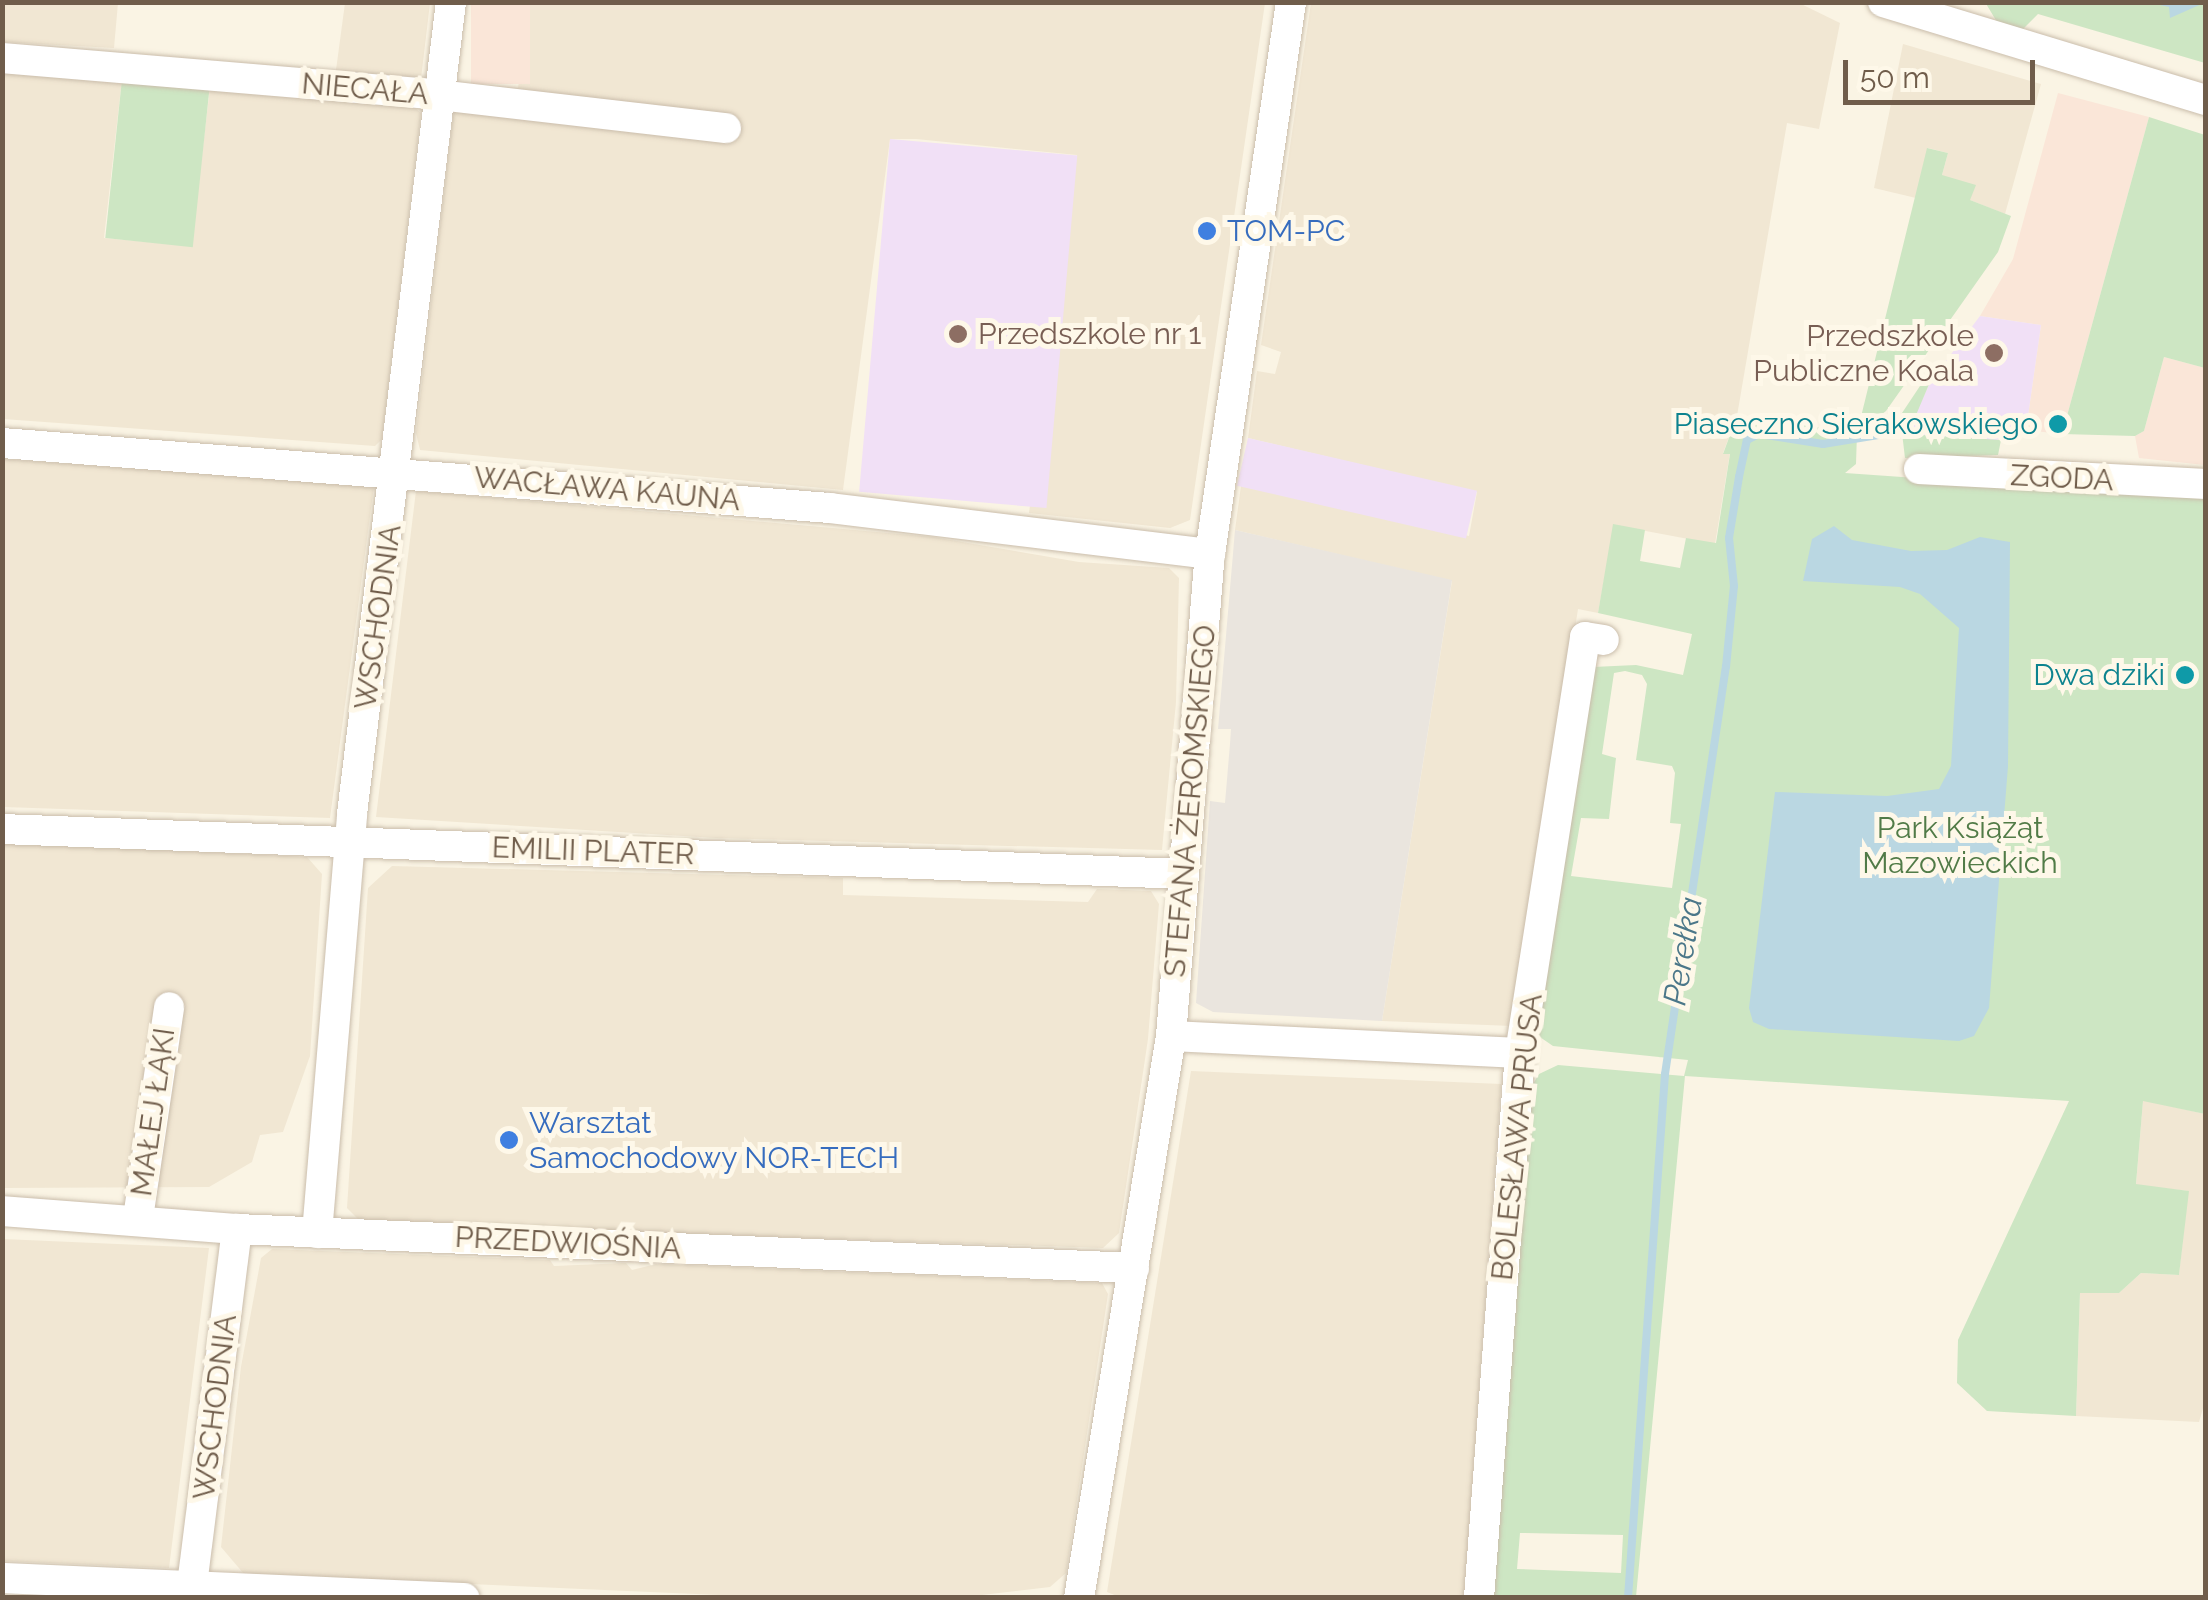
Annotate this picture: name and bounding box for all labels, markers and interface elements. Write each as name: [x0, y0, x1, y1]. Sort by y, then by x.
scale bar: [1848, 40, 2040, 102]
text: 50 m: [1860, 60, 1930, 95]
street label: NIECAŁA: [300, 66, 430, 112]
place label: TOM-PC: [1227, 213, 1345, 249]
marker: TOM-PC: [1196, 220, 1218, 242]
place label: Przedszkole nr 1: [978, 316, 1202, 352]
place label: Przedszkole Publiczne Koala: [1753, 318, 1974, 388]
marker: Przedszkole nr 1: [947, 323, 969, 345]
marker: Przedszkole Publiczne Koala: [1983, 342, 2005, 364]
place label: Piaseczno Sierakowskiego: [1674, 406, 2038, 442]
marker: Piaseczno Sierakowskiego: [2047, 413, 2069, 435]
street label: ZGODA: [2009, 457, 2115, 499]
street label: WACŁAWA KAUNA: [472, 459, 742, 519]
street label: WSCHODNIA: [347, 522, 409, 712]
street label: STEFANA ŻEROMSKIEGO: [1157, 623, 1223, 979]
place label: Dwa dziki: [2033, 657, 2165, 693]
marker: Dwa dziki: [2174, 664, 2196, 686]
park label: Park Książąt Mazowieckich: [1862, 810, 2058, 880]
street label: EMILII PLATER: [491, 829, 695, 873]
water label: Perełka: [1656, 894, 1710, 1008]
street label: BOLESŁAWA PRUSA: [1484, 991, 1550, 1283]
street label: MAŁEJ ŁĄKI: [123, 1025, 183, 1199]
place label: Warsztat Samochodowy NOR-TECH: [529, 1105, 900, 1176]
marker: Warsztat Samochodowy NOR-TECH: [498, 1129, 520, 1151]
street label: PRZEDWIOŚNIA: [454, 1219, 682, 1267]
street label: WSCHODNIA: [186, 1312, 244, 1502]

